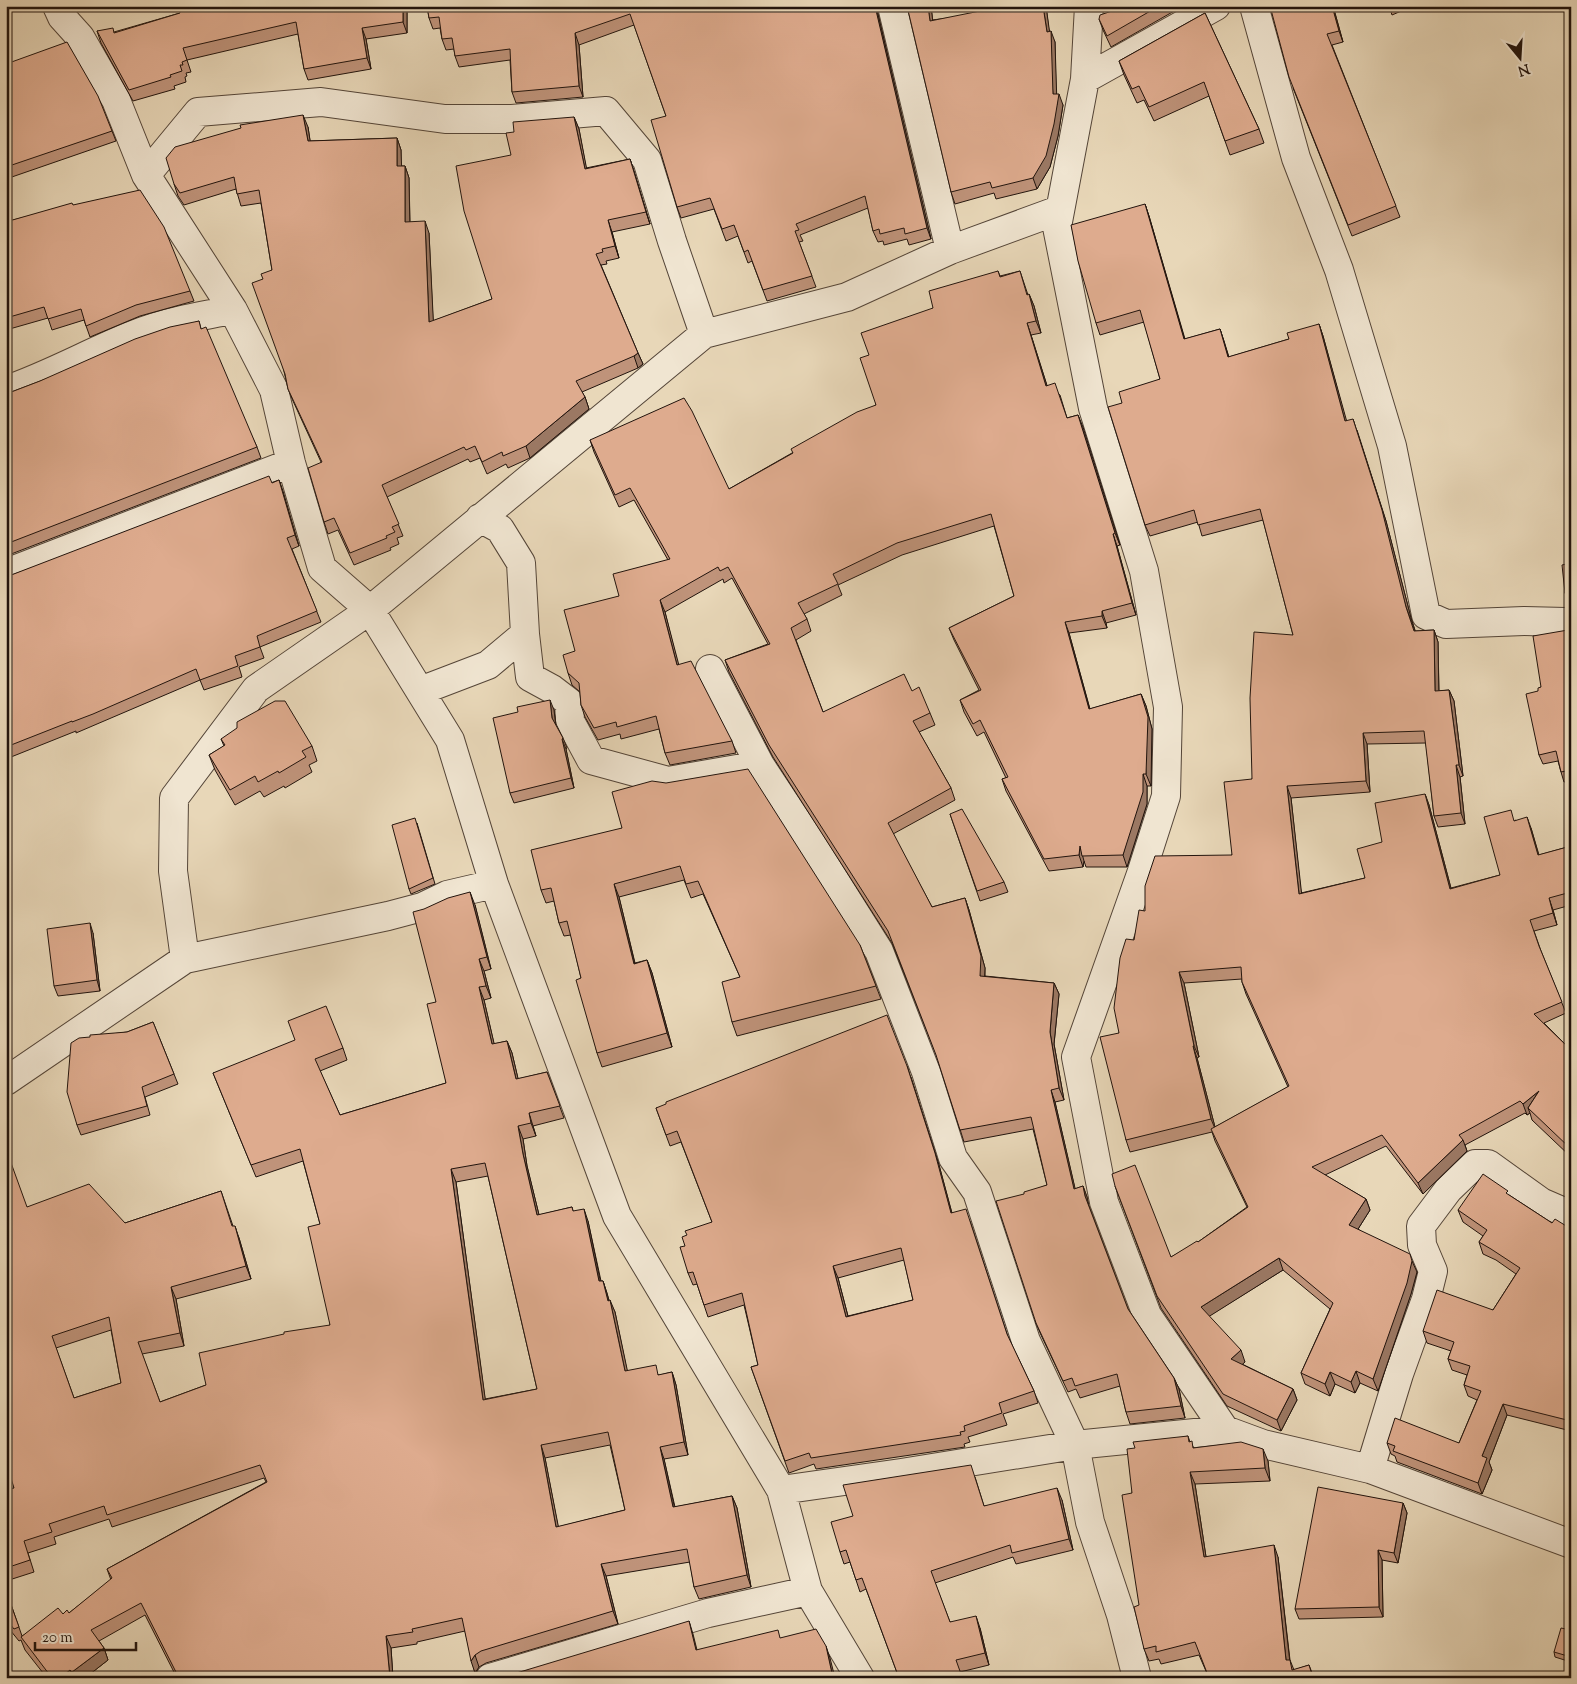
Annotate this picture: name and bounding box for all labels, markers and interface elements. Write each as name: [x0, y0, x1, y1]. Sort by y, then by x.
north arrow: [1494, 32, 1544, 82]
text: N: [1515, 57, 1532, 80]
scale bar: [35, 1619, 136, 1651]
text: 20 m: [42, 1628, 73, 1649]

